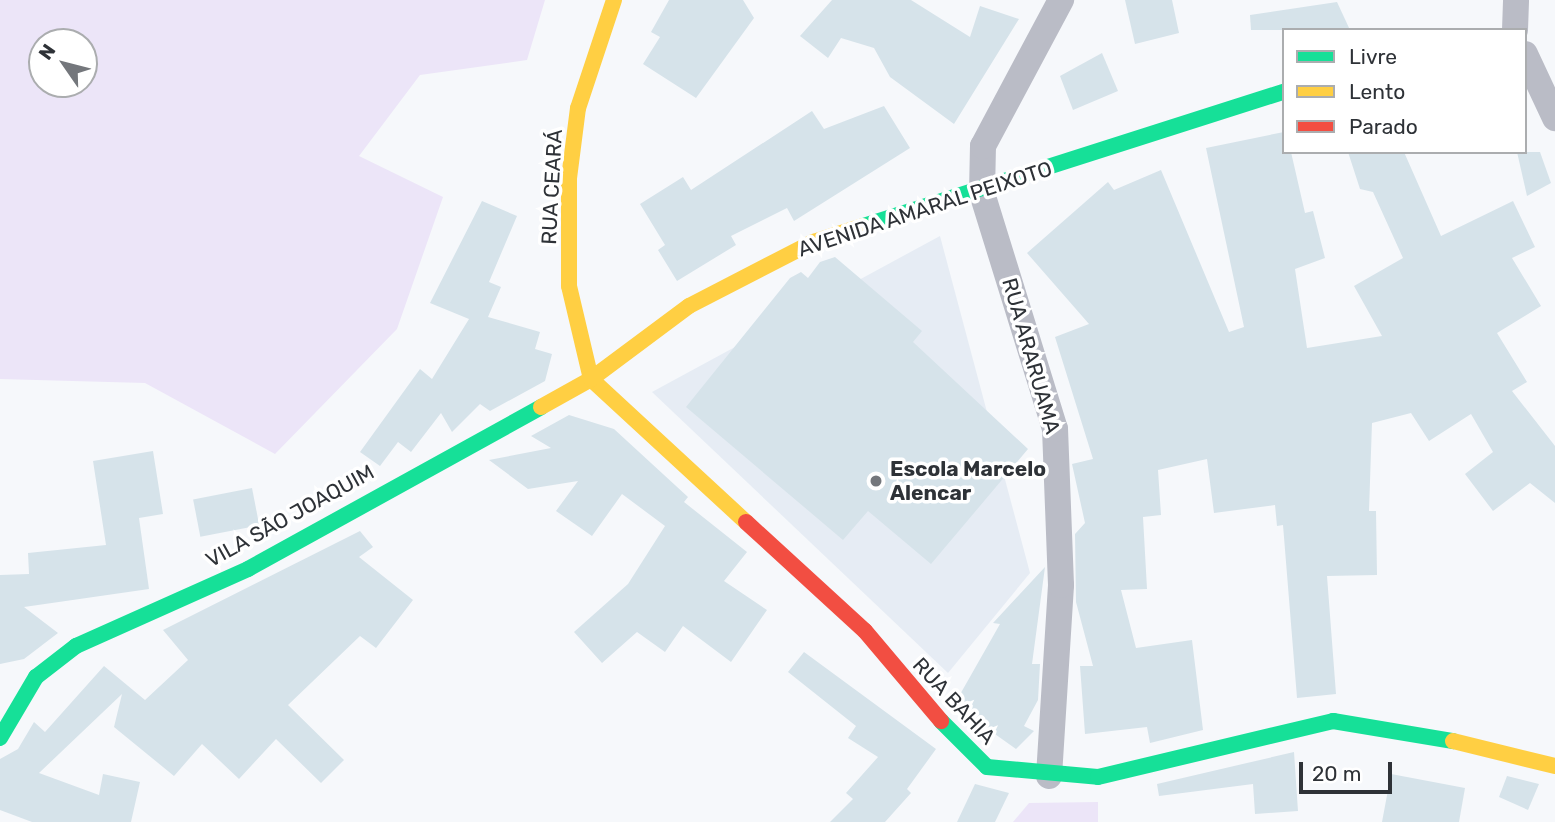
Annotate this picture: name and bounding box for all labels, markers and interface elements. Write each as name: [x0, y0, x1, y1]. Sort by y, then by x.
north arrow: [28, 28, 98, 98]
legend: [1282, 28, 1527, 154]
text: N: [34, 40, 60, 64]
text: Livre: [1349, 44, 1397, 69]
text: Lento: [1349, 79, 1405, 104]
text: Parado: [1349, 114, 1418, 139]
street label: RUA CEARÁ: [536, 128, 568, 246]
street label: AVENIDA AMARAL PEIXOTO: [794, 156, 1056, 262]
street label: RUA ARARUAMA: [997, 275, 1065, 437]
place label: Escola Marcelo Alencar: [890, 456, 1046, 506]
street label: VILA SÃO JOAQUIM: [201, 459, 379, 573]
marker: Escola Marcelo Alencar: [868, 473, 884, 489]
street label: RUA BAHIA: [907, 652, 1001, 750]
scale bar: [1303, 748, 1396, 792]
text: 20 m: [1312, 761, 1361, 786]

